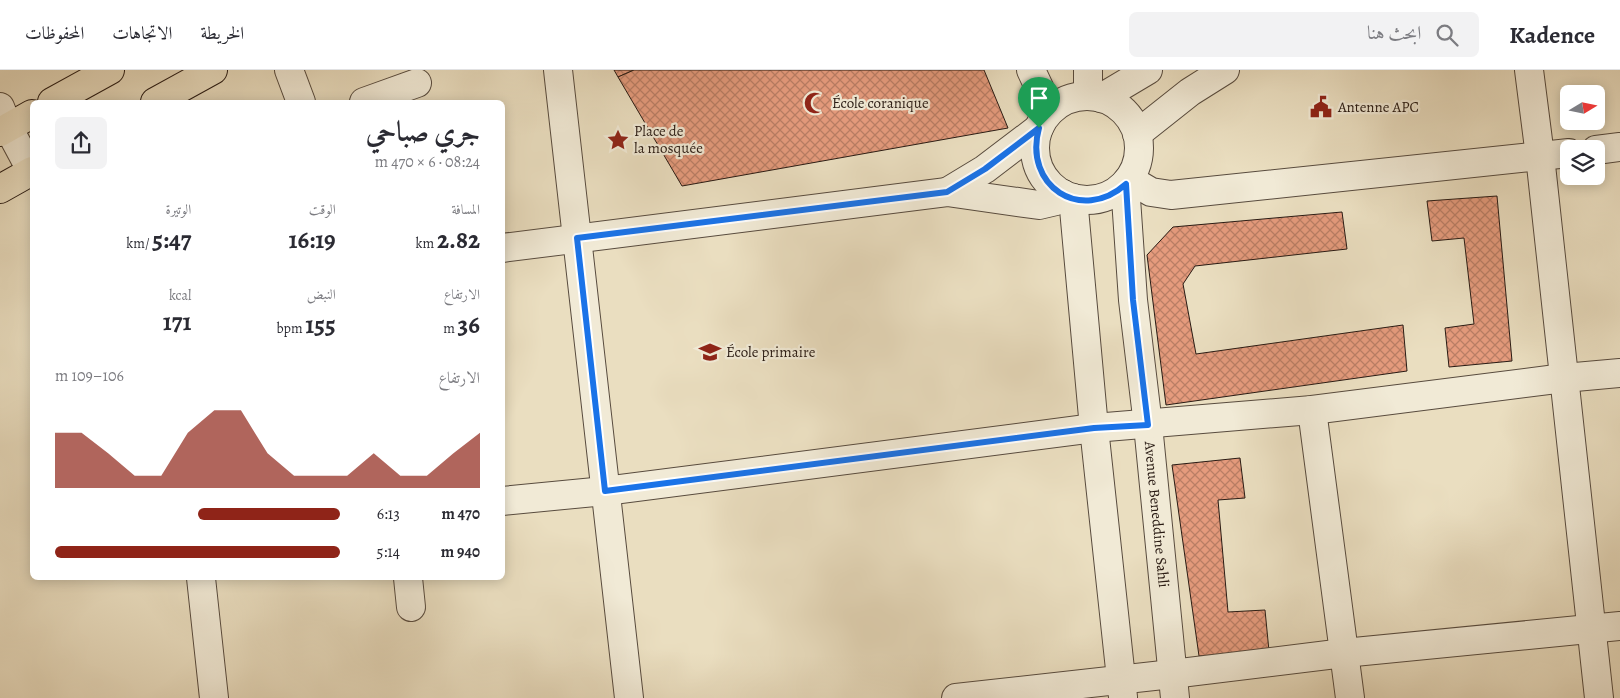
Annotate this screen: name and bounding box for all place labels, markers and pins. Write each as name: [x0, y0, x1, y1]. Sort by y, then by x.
pin: [1018, 77, 1060, 128]
mosque icon: École coranique: [802, 90, 828, 116]
place label: École coranique: [832, 93, 929, 113]
public building icon: Antenne APC: [1308, 94, 1334, 120]
place label: Antenne APC: [1337, 97, 1419, 117]
place label: Place de la mosquée: [634, 121, 703, 158]
place icon: Place de la mosquée: [605, 127, 631, 153]
school or university icon: École primaire: [697, 339, 723, 365]
place label: École primaire: [726, 342, 816, 362]

